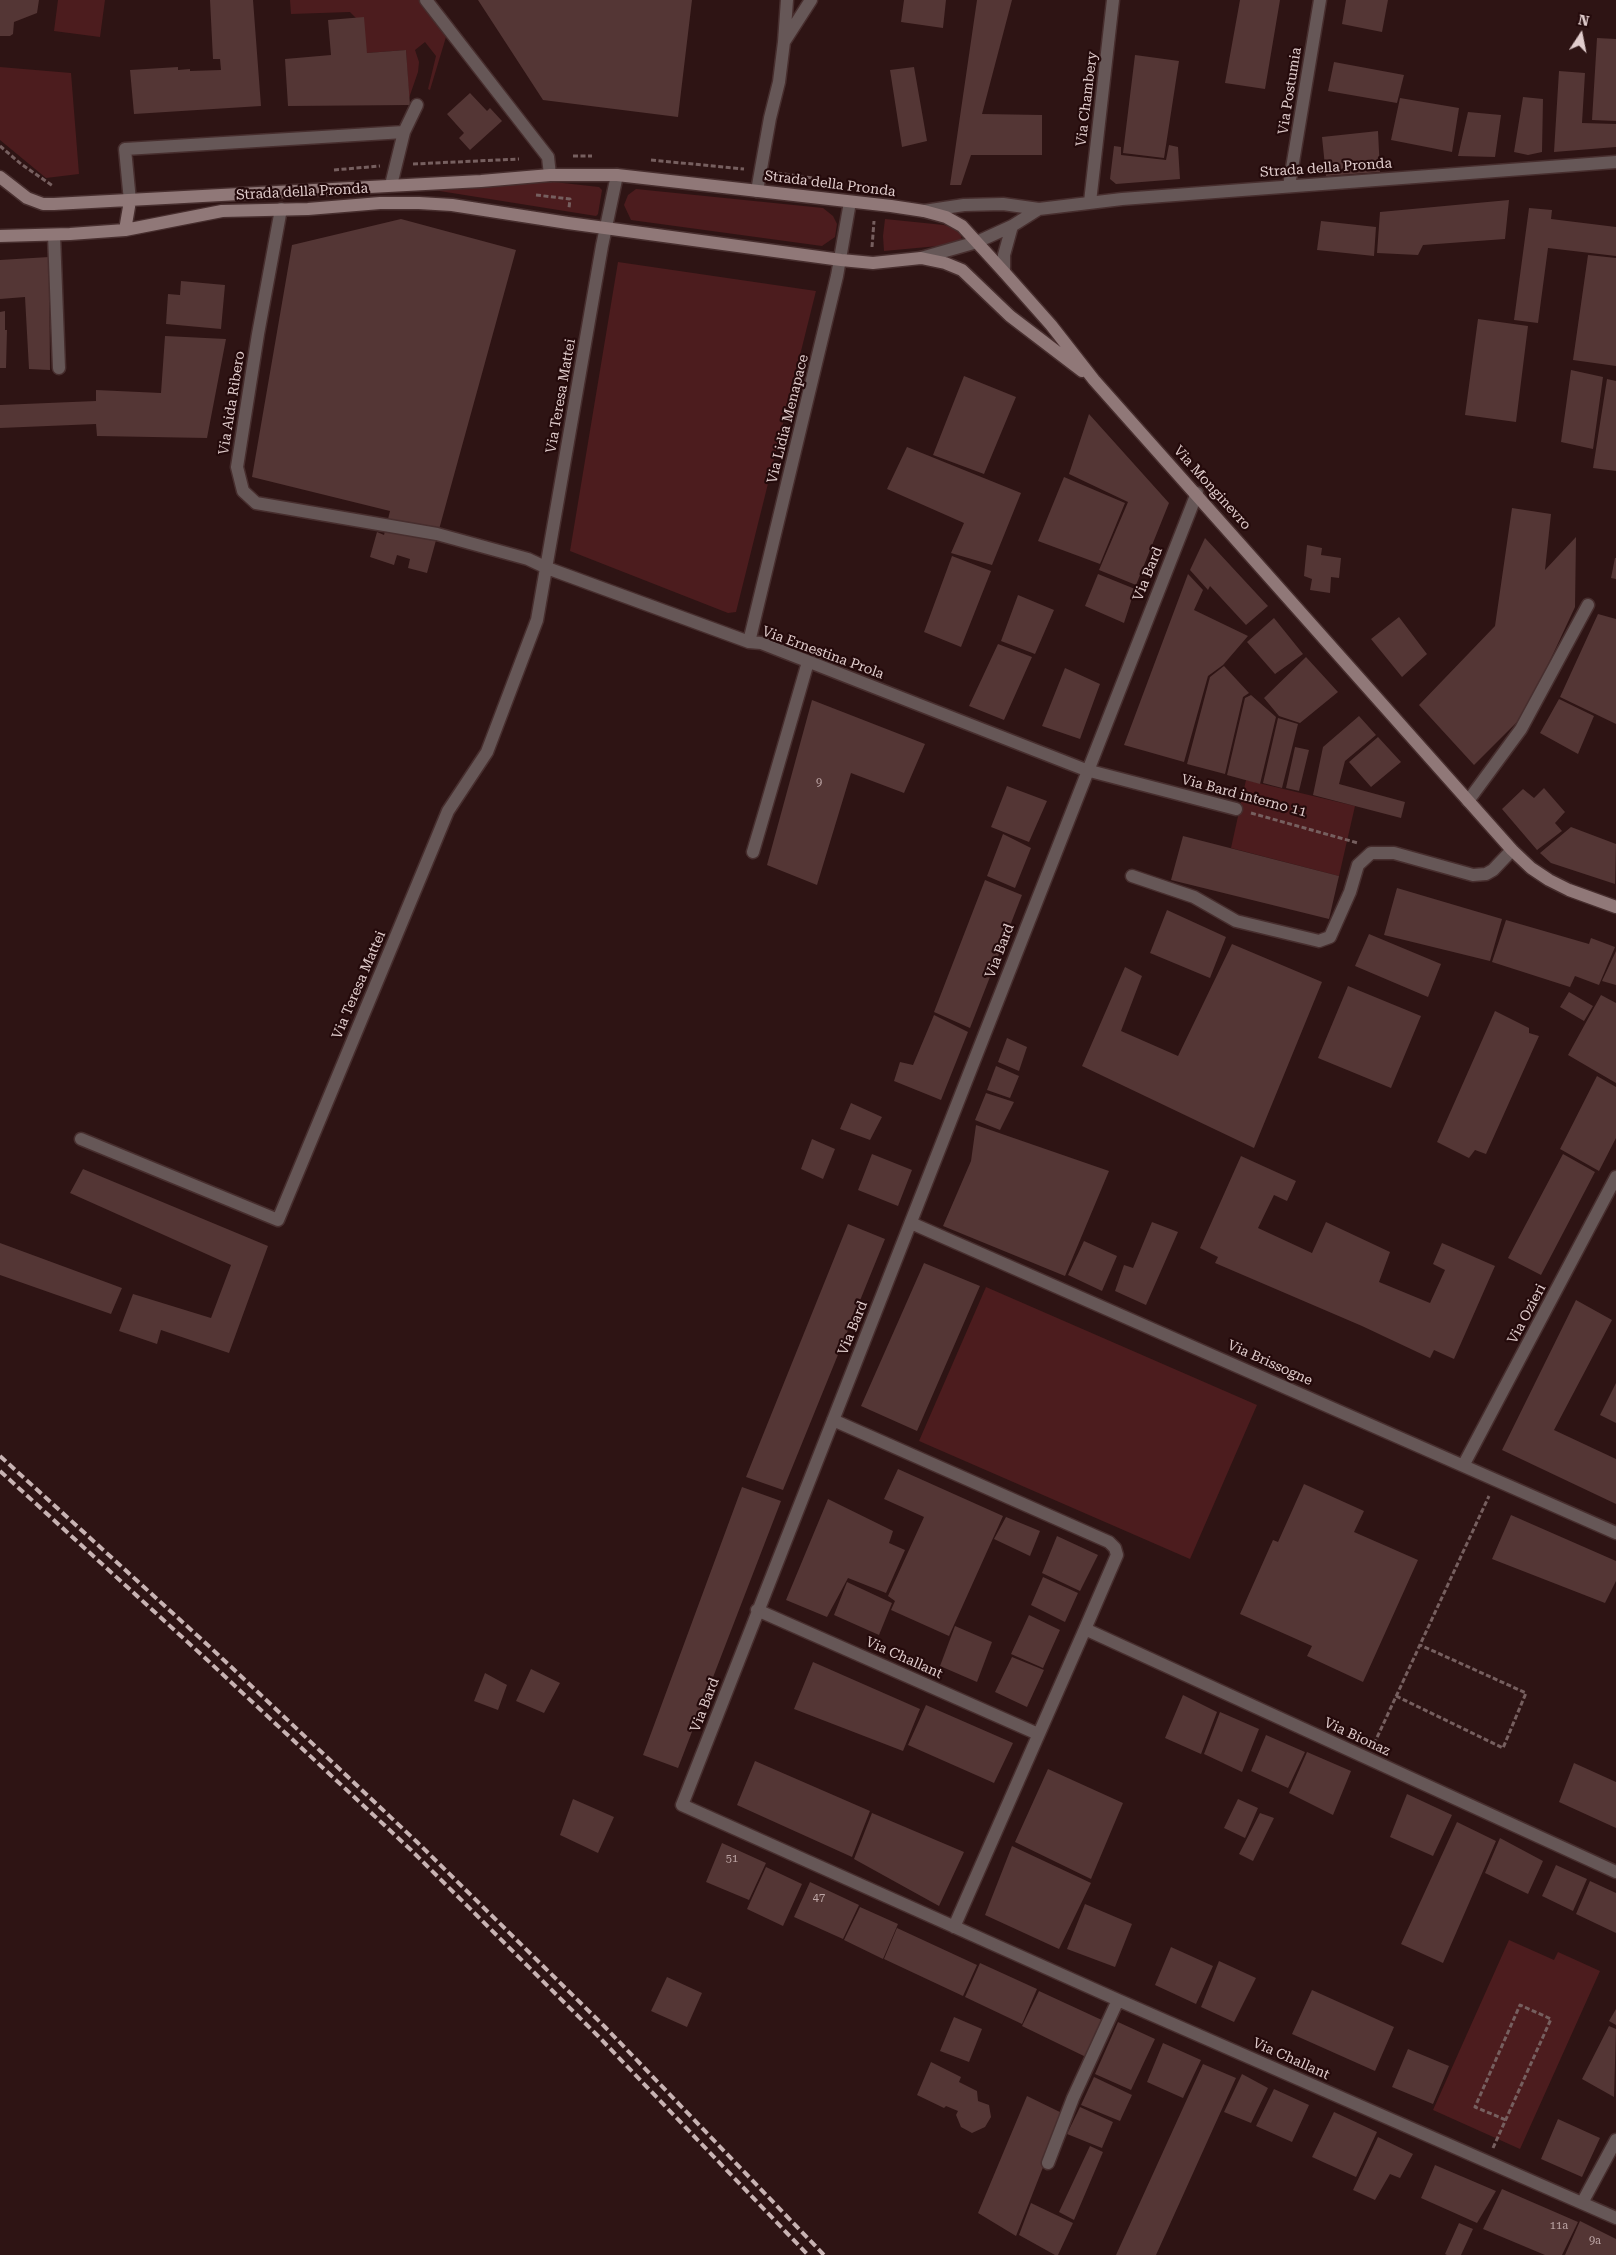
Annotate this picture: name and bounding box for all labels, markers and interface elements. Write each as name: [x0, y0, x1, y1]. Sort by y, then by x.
north arrow: [1556, 10, 1606, 60]
text: N: [1577, 11, 1591, 29]
street label: Via Postumia: [1275, 46, 1305, 136]
street label: Via Chambery: [1073, 51, 1101, 147]
street label: Strada della Pronda: [1259, 155, 1393, 181]
street label: Strada della Pronda: [763, 168, 897, 200]
street label: Strada della Pronda: [236, 180, 368, 204]
street label: Via Teresa Mattei: [543, 338, 579, 454]
street label: Via Aida Ribero: [216, 350, 248, 456]
street label: Via Lidia Menapace: [764, 353, 812, 485]
street label: Via Monginevro: [1170, 442, 1254, 534]
street label: Via Bard: [1130, 544, 1166, 604]
street label: Via Ernestina Prola: [760, 623, 886, 683]
street label: Via Bard interno 11: [1179, 771, 1309, 821]
house number: 9: [816, 776, 822, 790]
street label: Via Bard: [982, 921, 1018, 981]
street label: Via Teresa Mattei: [329, 928, 389, 1042]
street label: Via Ozieri: [1504, 1281, 1550, 1347]
street label: Via Bard: [835, 1298, 871, 1358]
street label: Via Brissogne: [1225, 1337, 1315, 1389]
street label: Via Challant: [863, 1634, 945, 1682]
street label: Via Bard: [687, 1675, 723, 1735]
street label: Via Bionaz: [1321, 1714, 1393, 1760]
house number: 51: [726, 1852, 738, 1866]
house number: 47: [813, 1891, 825, 1905]
street label: Via Challant: [1250, 2035, 1332, 2083]
house number: 11a: [1550, 2219, 1568, 2233]
house number: 9a: [1589, 2234, 1601, 2248]

